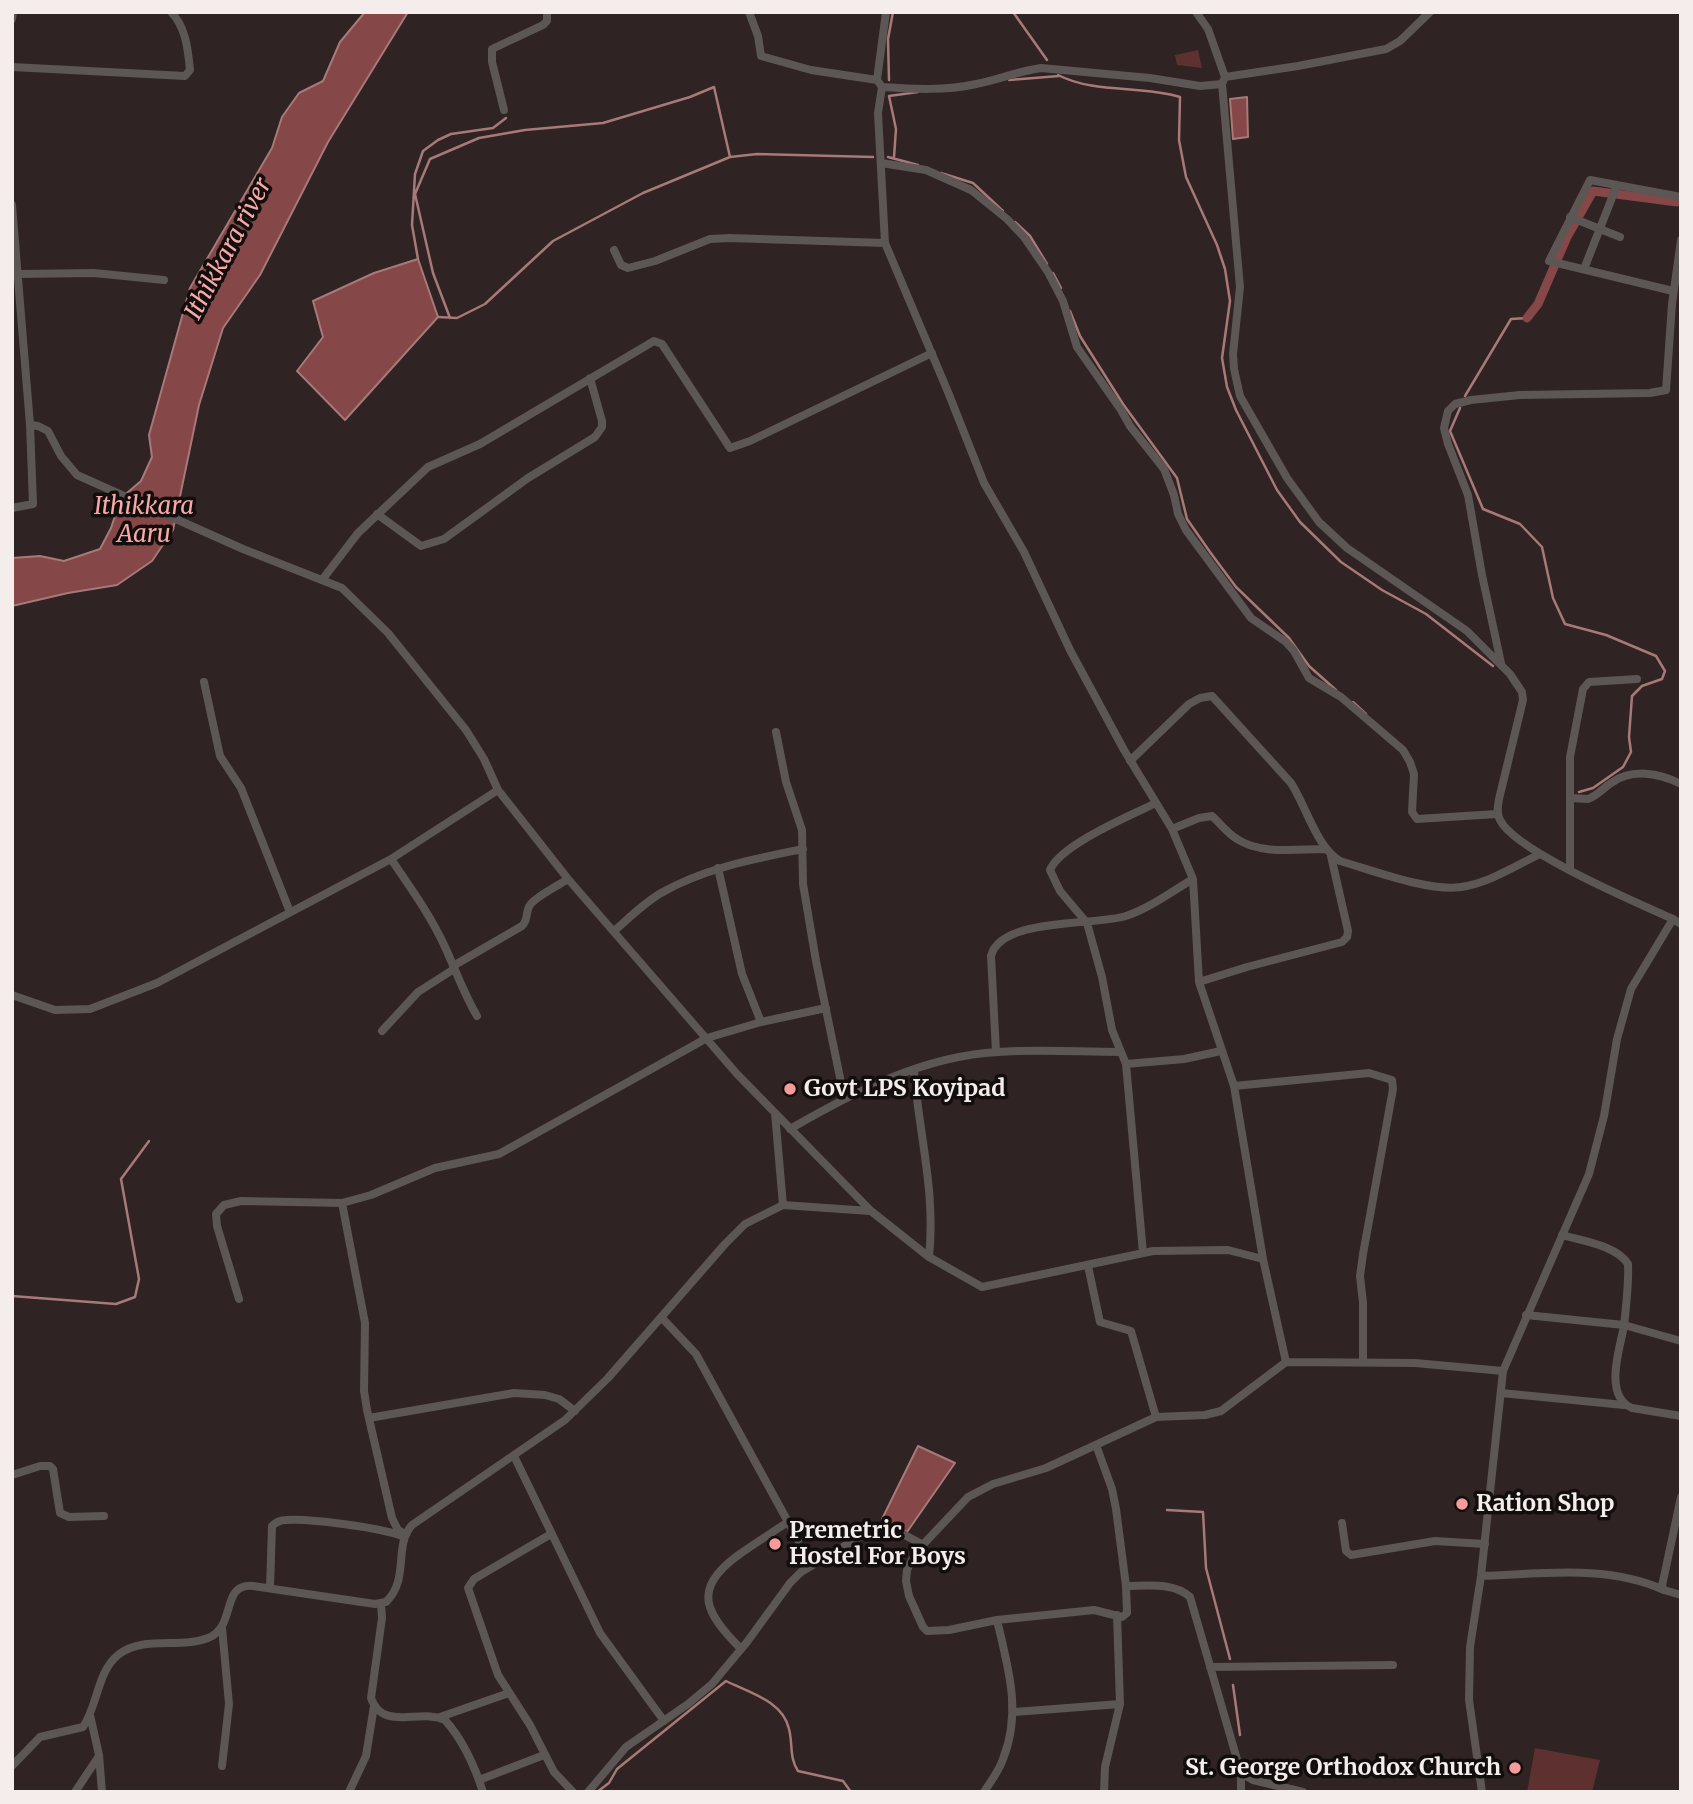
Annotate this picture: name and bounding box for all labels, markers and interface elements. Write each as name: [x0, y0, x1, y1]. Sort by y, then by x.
water label: Ithikkara river: [180, 173, 278, 325]
water label: Ithikkara Aaru: [94, 493, 194, 549]
place label: Govt LPS Koyipad: [804, 1075, 1005, 1103]
marker: Govt LPS Koyipad: [782, 1081, 798, 1097]
place label: Ration Shop: [1476, 1490, 1614, 1518]
marker: Ration Shop: [1454, 1496, 1470, 1512]
place label: Premetric Hostel For Boys: [789, 1517, 966, 1571]
marker: Premetric Hostel For Boys: [767, 1536, 783, 1552]
place label: St. George Orthodox Church: [1185, 1754, 1501, 1782]
marker: St. George Orthodox Church: [1507, 1760, 1523, 1776]

